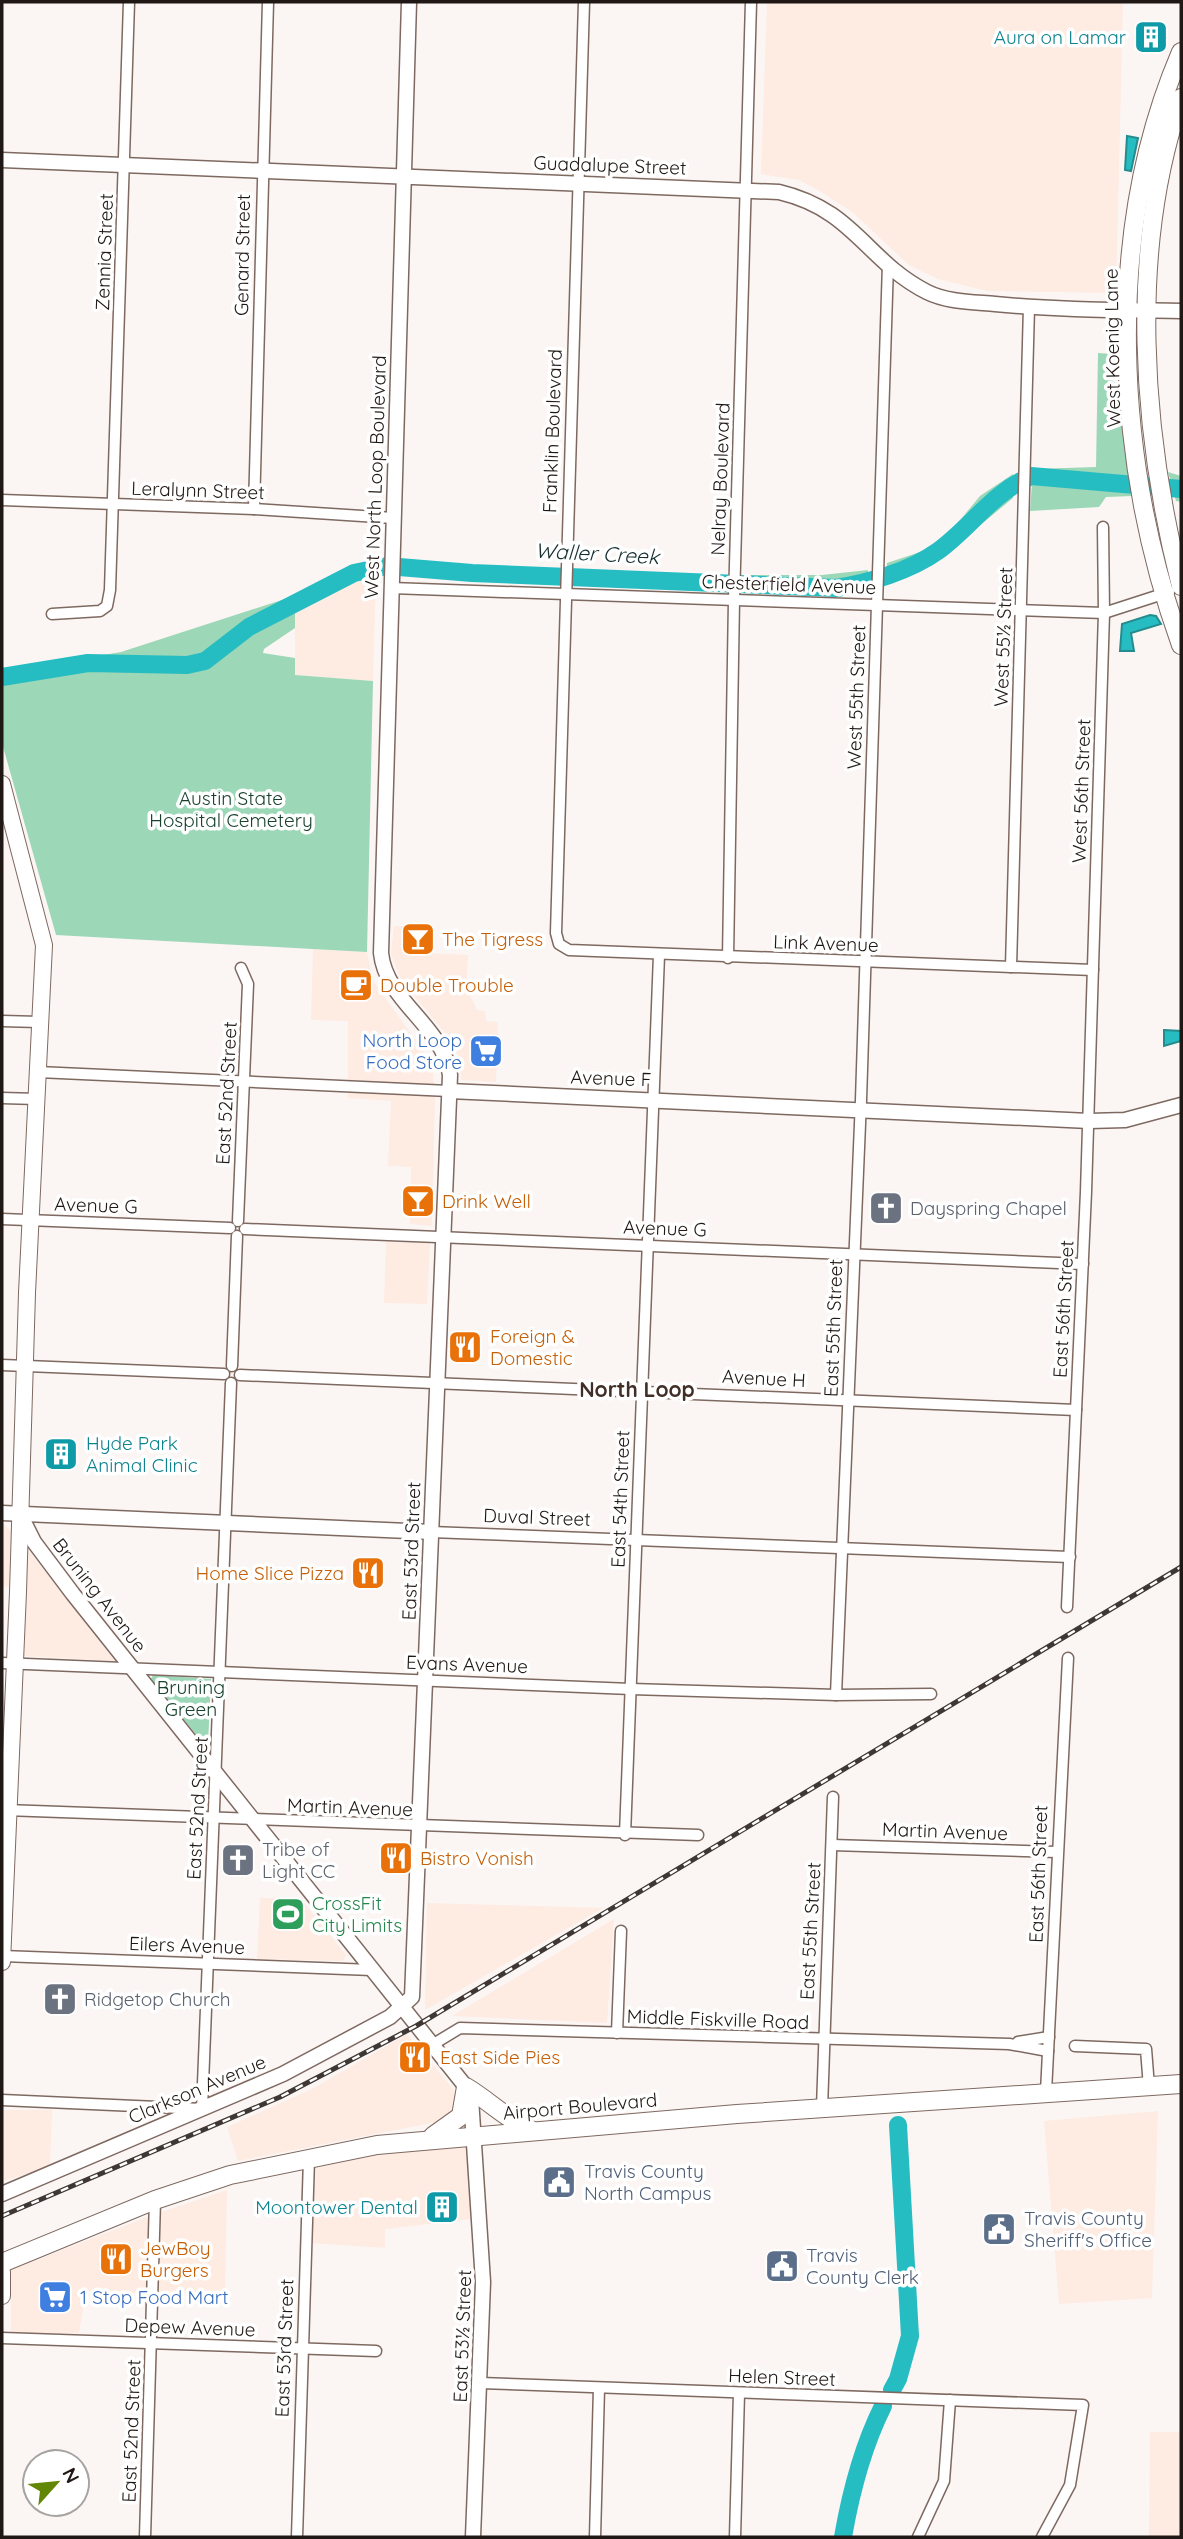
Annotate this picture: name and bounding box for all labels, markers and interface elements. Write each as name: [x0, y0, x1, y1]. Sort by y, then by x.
building icon: Aura on Lamar: [1132, 18, 1170, 56]
place label: Aura on Lamar: [994, 25, 1127, 49]
street label: Guadalupe Street: [533, 150, 687, 180]
street label: Zennia Street: [90, 193, 118, 311]
street label: Genard Street: [229, 194, 255, 316]
street label: West Koenig Lane: [1099, 268, 1125, 428]
street label: Franklin Boulevard: [537, 349, 567, 513]
street label: West North Loop Boulevard: [359, 355, 391, 599]
street label: Nelray Boulevard: [705, 402, 735, 556]
street label: Leralynn Street: [131, 476, 265, 504]
water label: Waller Creek: [534, 537, 661, 569]
street label: West 55½ Street: [989, 567, 1017, 707]
street label: Chesterfield Avenue: [701, 569, 877, 599]
street label: West 55th Street: [841, 624, 871, 770]
street label: West 56th Street: [1066, 718, 1096, 864]
park label: Austin State Hospital Cemetery: [149, 786, 313, 832]
bar icon: The Tigress: [399, 920, 437, 958]
place label: The Tigress: [442, 927, 543, 951]
street label: Link Avenue: [773, 929, 879, 957]
cafe icon: Double Trouble: [337, 966, 375, 1004]
place label: Double Trouble: [380, 973, 514, 997]
street label: East 52nd Street: [210, 1021, 242, 1165]
place label: North Loop Food Store: [362, 1028, 462, 1074]
supermarket icon: North Loop Food Store: [467, 1032, 505, 1070]
street label: Avenue F: [570, 1065, 652, 1091]
bar icon: Drink Well: [399, 1182, 437, 1220]
place label: Drink Well: [442, 1189, 531, 1213]
church icon: Dayspring Chapel: [867, 1189, 905, 1227]
street label: Avenue G: [54, 1192, 138, 1218]
place label: Dayspring Chapel: [910, 1196, 1067, 1220]
street label: Avenue G: [623, 1215, 707, 1241]
street label: East 56th Street: [1047, 1240, 1079, 1378]
street label: East 55th Street: [819, 1259, 847, 1397]
place label: Foreign & Domestic: [490, 1324, 575, 1370]
restaurant icon: Foreign & Domestic: [446, 1328, 484, 1366]
street label: Avenue H: [721, 1364, 807, 1392]
district label: North Loop: [579, 1376, 695, 1402]
street label: East 54th Street: [606, 1430, 634, 1568]
place label: Hyde Park Animal Clinic: [86, 1431, 198, 1477]
building icon: Hyde Park Animal Clinic: [42, 1435, 80, 1473]
street label: East 53rd Street: [397, 1481, 425, 1621]
street label: Duval Street: [483, 1503, 591, 1531]
street label: Bruning Avenue: [48, 1533, 152, 1657]
restaurant icon: Home Slice Pizza: [349, 1554, 387, 1592]
place label: Home Slice Pizza: [196, 1561, 344, 1585]
street label: Evans Avenue: [406, 1650, 528, 1678]
park label: Bruning Green: [157, 1675, 225, 1721]
street label: East 52nd Street: [181, 1736, 213, 1880]
street label: Martin Avenue: [287, 1793, 413, 1821]
street label: East 56th Street: [1024, 1805, 1052, 1943]
street label: Martin Avenue: [882, 1817, 1008, 1845]
place label: Tribe of Light CC: [262, 1837, 335, 1883]
restaurant icon: Bistro Vonish: [377, 1839, 415, 1877]
church icon: Tribe of Light CC: [219, 1841, 257, 1879]
place label: Bistro Vonish: [420, 1846, 534, 1870]
street label: East 55th Street: [794, 1862, 826, 2000]
place label: CrossFit City Limits: [312, 1891, 402, 1937]
sports icon: CrossFit City Limits: [269, 1895, 307, 1933]
street label: Eilers Avenue: [129, 1931, 245, 1959]
church icon: Ridgetop Church: [41, 1980, 79, 2018]
place label: Ridgetop Church: [84, 1987, 231, 2011]
street label: Middle Fiskville Road: [626, 2004, 810, 2034]
restaurant icon: East Side Pies: [396, 2038, 434, 2076]
place label: East Side Pies: [440, 2045, 560, 2069]
street label: Clarkson Avenue: [125, 2049, 269, 2129]
street label: Airport Boulevard: [502, 2087, 658, 2125]
place label: Travis County North Campus: [584, 2159, 712, 2205]
public building icon: Travis County North Campus: [540, 2163, 578, 2201]
building icon: Moontower Dental: [423, 2188, 461, 2226]
place label: Moontower Dental: [255, 2195, 418, 2219]
place label: Travis County Sheriff's Office: [1024, 2206, 1152, 2252]
public building icon: Travis County Sheriff's Office: [980, 2210, 1018, 2248]
place label: JewBoy Burgers: [140, 2236, 211, 2282]
restaurant icon: JewBoy Burgers: [97, 2240, 135, 2278]
place label: Travis County Clerk: [806, 2243, 919, 2289]
public building icon: Travis County Clerk: [763, 2247, 801, 2285]
street label: East 53½ Street: [448, 2269, 476, 2403]
supermarket icon: 1 Stop Food Mart: [36, 2278, 74, 2316]
street label: East 53rd Street: [270, 2278, 298, 2418]
place label: 1 Stop Food Mart: [80, 2285, 229, 2309]
street label: Depew Avenue: [124, 2313, 256, 2341]
street label: East 52nd Street: [117, 2359, 145, 2503]
street label: Helen Street: [728, 2363, 836, 2391]
north arrow: [21, 2448, 91, 2518]
text: N: [57, 2464, 85, 2487]

